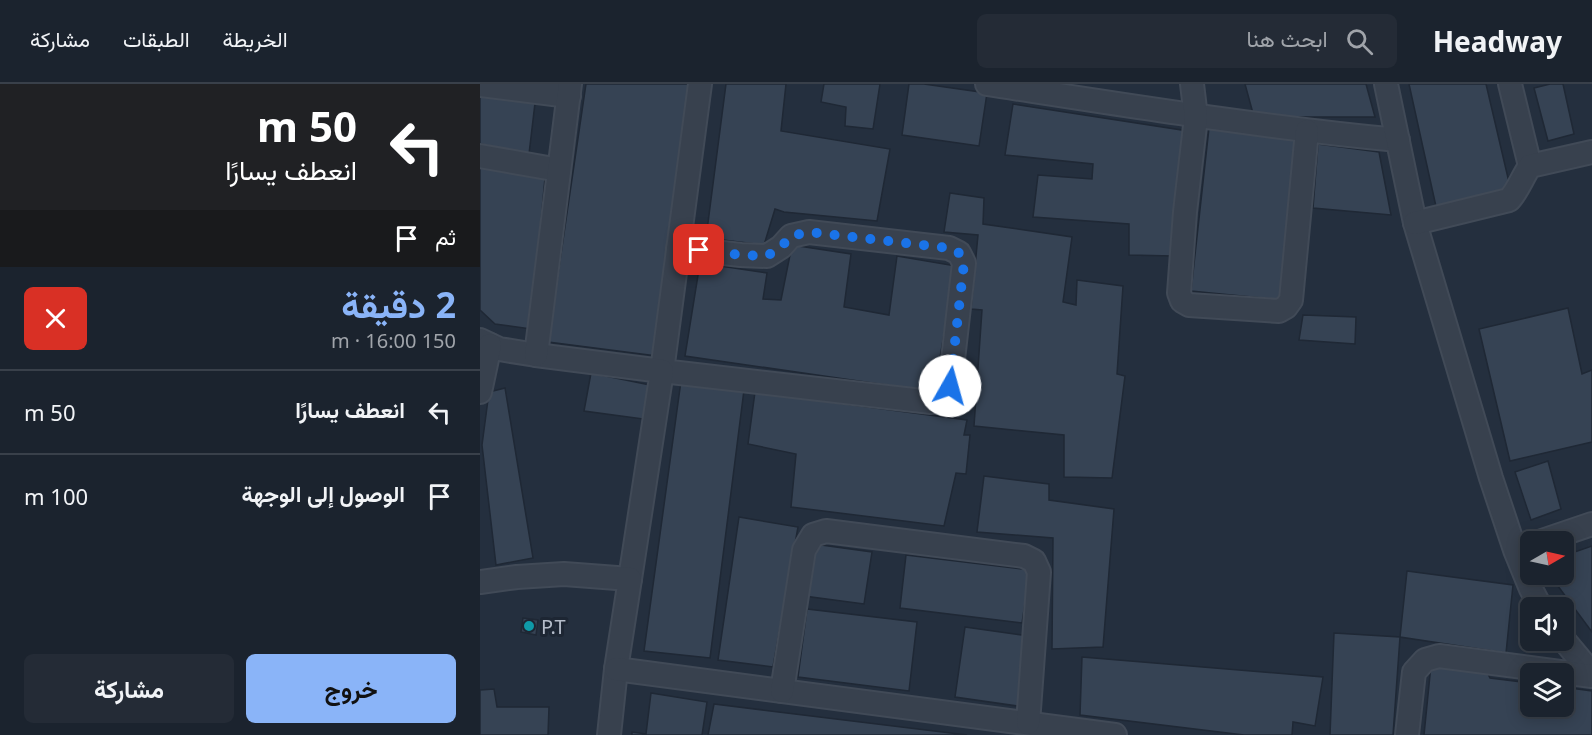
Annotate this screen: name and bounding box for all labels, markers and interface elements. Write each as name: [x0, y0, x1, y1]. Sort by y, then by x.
search box: [977, 14, 1397, 68]
text: Headway: [1433, 22, 1562, 60]
text: ابحث هنا: [1246, 23, 1328, 53]
text: مشاركة: [30, 25, 90, 53]
text: الطبقات: [123, 25, 190, 53]
text: الخريطة: [223, 25, 288, 53]
icon: search: [1343, 25, 1376, 58]
text: 50 m: [257, 97, 357, 154]
icon: left: [378, 108, 456, 186]
text: انعطف يسارًا: [225, 151, 357, 188]
text: ثم: [435, 221, 456, 251]
icon: arrive: [390, 222, 423, 255]
pin: [673, 224, 724, 275]
icon: arrive: [682, 233, 715, 266]
text: 2 دقيقة: [341, 280, 456, 329]
button: close: [24, 287, 87, 350]
text: 150 m · 16:00: [331, 327, 456, 354]
position arrow: [918, 354, 982, 418]
text: انعطف يسارًا: [295, 394, 405, 424]
icon: left: [423, 396, 456, 429]
text: 50 m: [24, 397, 75, 427]
text: الوصول إلى الوجهة: [241, 478, 405, 508]
icon: arrive: [423, 480, 456, 513]
text: 100 m: [24, 481, 88, 511]
north arrow: [1520, 531, 1574, 585]
map controls: [1520, 531, 1574, 717]
button: sound: [1520, 597, 1574, 651]
place label: P.T: [541, 613, 566, 640]
marker: P.T: [522, 619, 536, 633]
button: مشاركة: [24, 654, 234, 723]
button: خروج: [246, 654, 456, 723]
button: layers: [1520, 663, 1574, 717]

